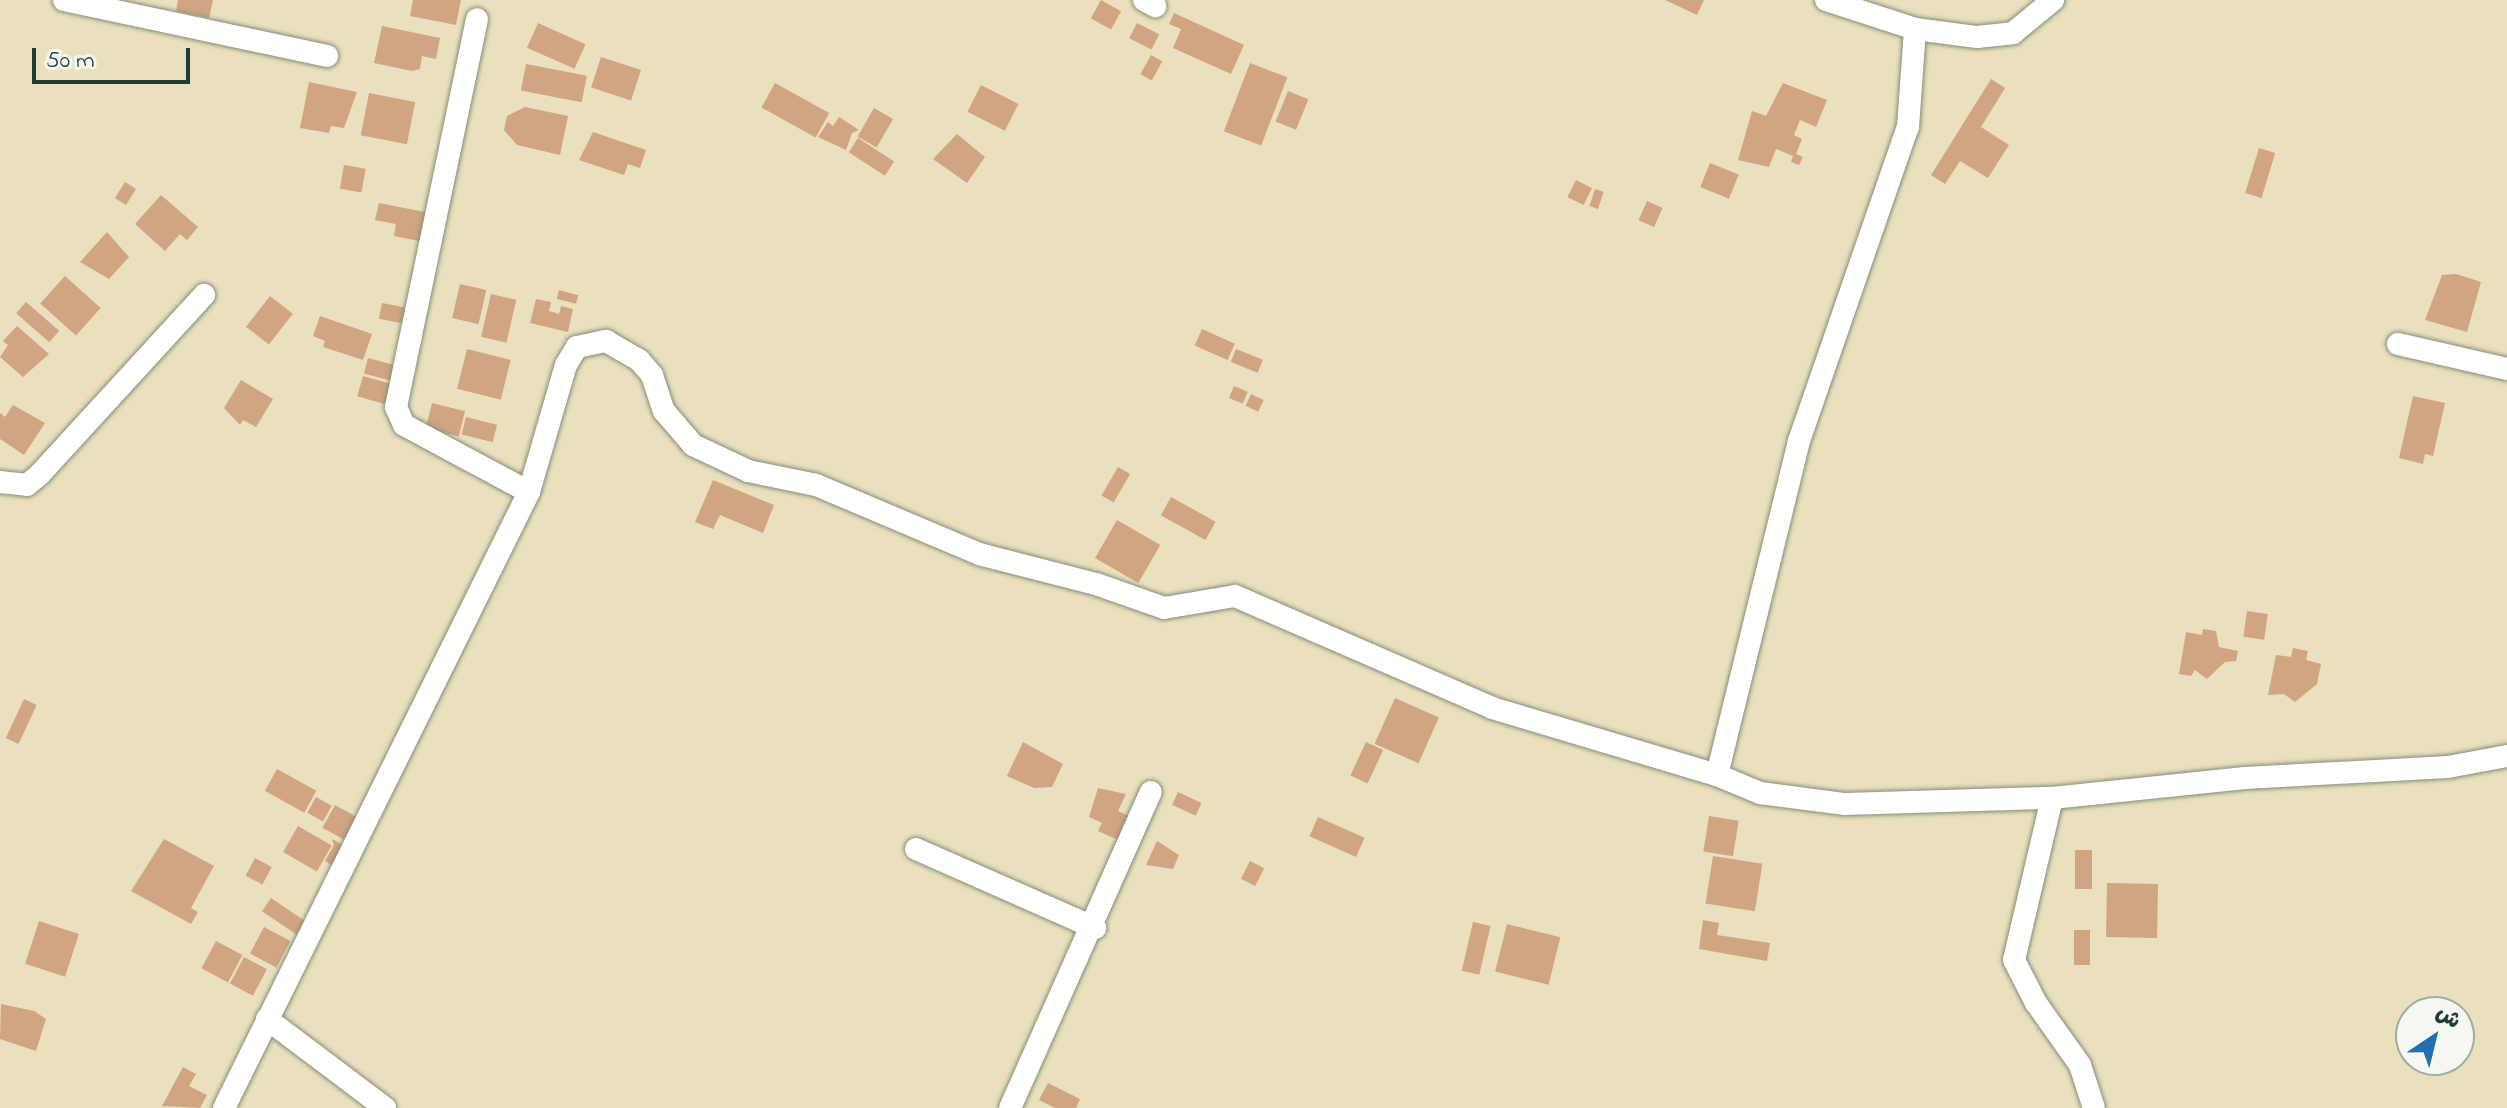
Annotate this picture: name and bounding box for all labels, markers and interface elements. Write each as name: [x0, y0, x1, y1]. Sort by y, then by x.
scale bar: [36, 32, 194, 82]
text: 50 m: [46, 44, 95, 79]
north arrow: [2395, 996, 2475, 1076]
text: ش: [2429, 998, 2467, 1038]

